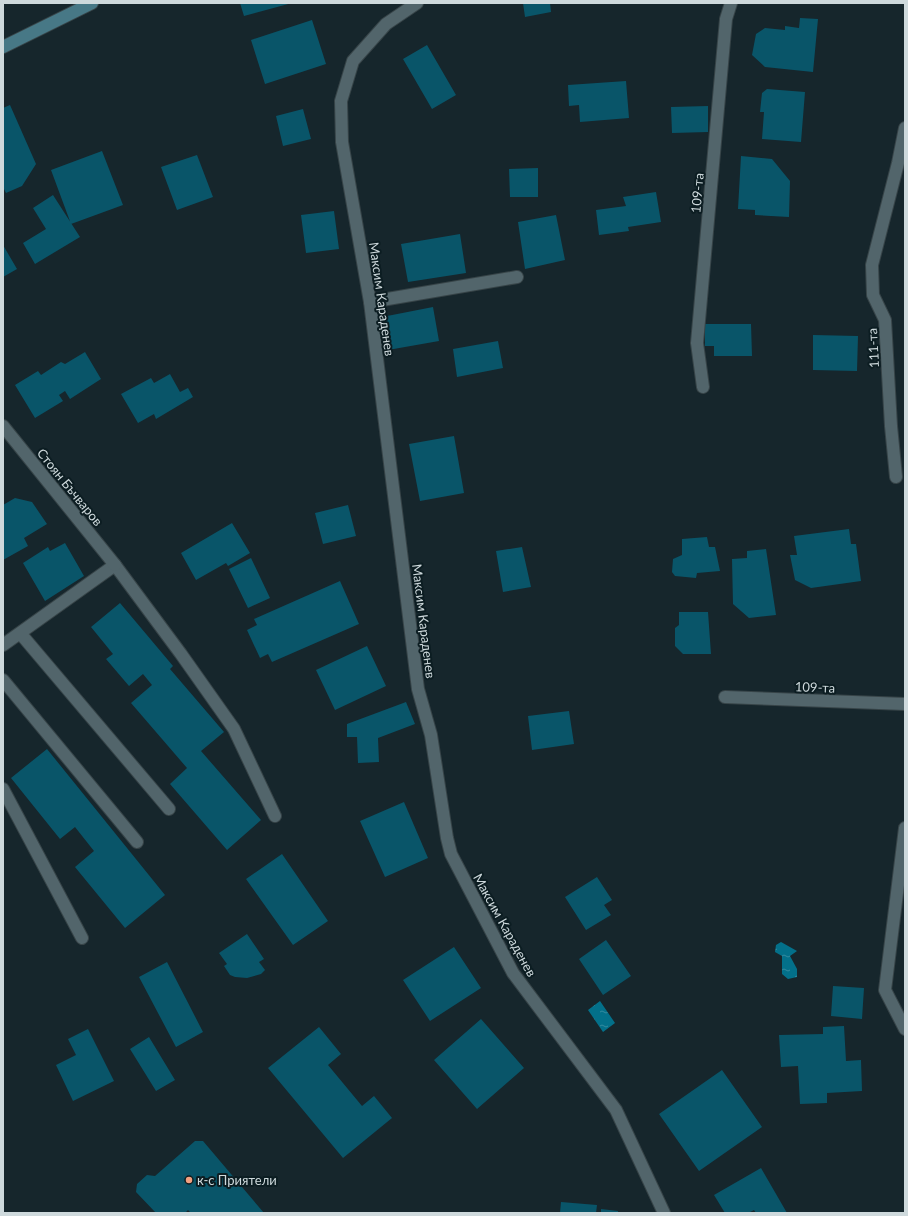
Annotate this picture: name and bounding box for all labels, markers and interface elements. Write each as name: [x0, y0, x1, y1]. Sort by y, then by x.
street label: 109-та: [687, 172, 707, 214]
street label: Максим Караденев: [366, 241, 398, 357]
street label: 111-та: [864, 328, 882, 368]
street label: Стоян Бъчваров: [34, 445, 106, 529]
street label: Максим Караденев: [409, 563, 439, 679]
street label: 109-та: [795, 678, 835, 696]
street label: Максим Караденев: [470, 871, 540, 979]
place label: к-с Приятели: [197, 1172, 277, 1188]
marker: к-с Приятели: [184, 1175, 194, 1185]

